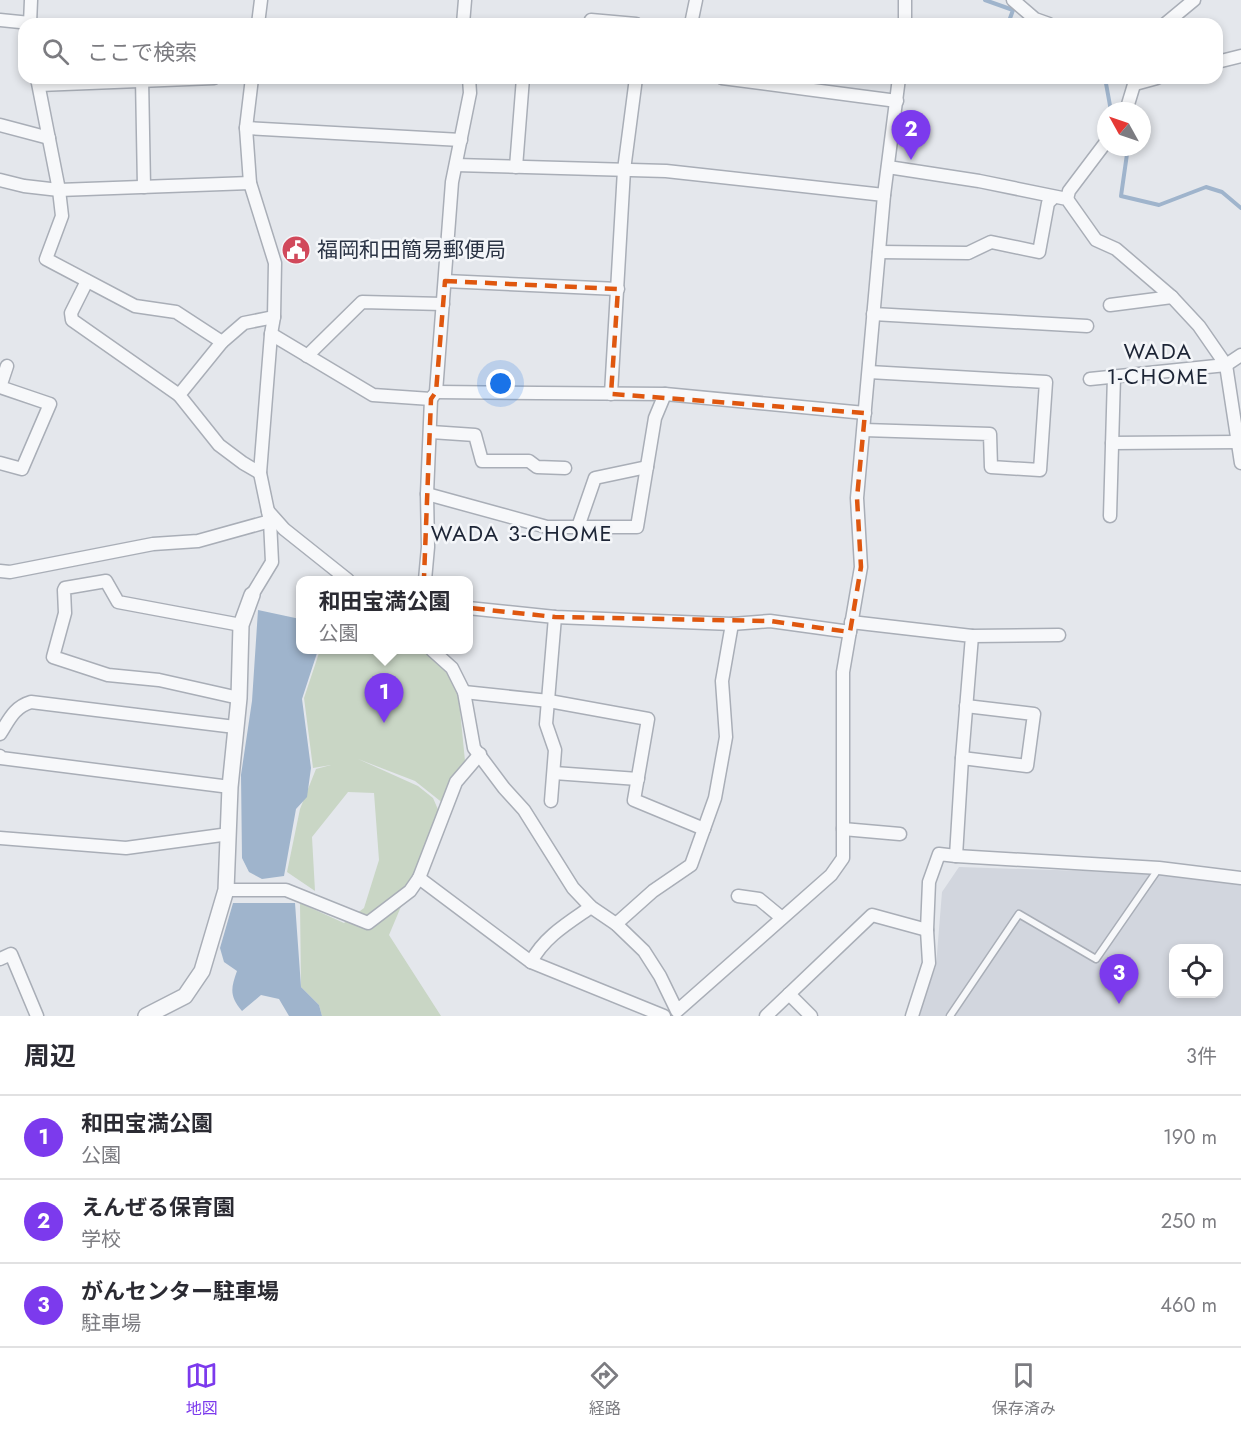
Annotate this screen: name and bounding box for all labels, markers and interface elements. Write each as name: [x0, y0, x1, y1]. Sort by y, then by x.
search box: [18, 18, 1223, 84]
icon: search: [39, 35, 72, 68]
text: ここで検索: [87, 36, 197, 68]
north arrow: [1097, 102, 1151, 156]
pin: 2: [892, 110, 930, 160]
public building icon: 福岡和田簡易郵便局: [280, 234, 312, 266]
place label: 福岡和田簡易郵便局: [317, 235, 506, 265]
district label: WADA 1-CHOME: [1106, 335, 1210, 392]
your location: [486, 369, 515, 398]
district label: WADA 3-CHOME: [431, 517, 613, 549]
popup: [296, 576, 473, 654]
text: 和田宝満公園: [318, 585, 451, 617]
text: 公園: [318, 619, 358, 648]
pin: 1: [364, 674, 404, 723]
map controls: [1169, 944, 1223, 998]
button: locate: [1169, 944, 1223, 998]
pin: 3: [1100, 954, 1138, 1004]
text: 周辺: [24, 1037, 76, 1075]
text: 3件: [1186, 1042, 1217, 1071]
text: 和田宝満公園: [81, 1107, 213, 1139]
text: 1: [38, 1123, 49, 1152]
text: 190 m: [1163, 1123, 1217, 1152]
text: 公園: [81, 1141, 121, 1170]
text: えんぜる保育園: [81, 1191, 235, 1223]
text: 2: [37, 1207, 50, 1236]
text: 250 m: [1161, 1207, 1217, 1236]
text: 学校: [81, 1225, 121, 1254]
text: がんセンター駐車場: [81, 1275, 279, 1307]
text: 3: [37, 1291, 50, 1320]
text: 460 m: [1160, 1291, 1217, 1320]
text: 駐車場: [81, 1309, 141, 1338]
tab: 地図: [185, 1359, 218, 1420]
tab: 経路: [588, 1359, 621, 1420]
tab: 保存済み: [992, 1359, 1056, 1420]

